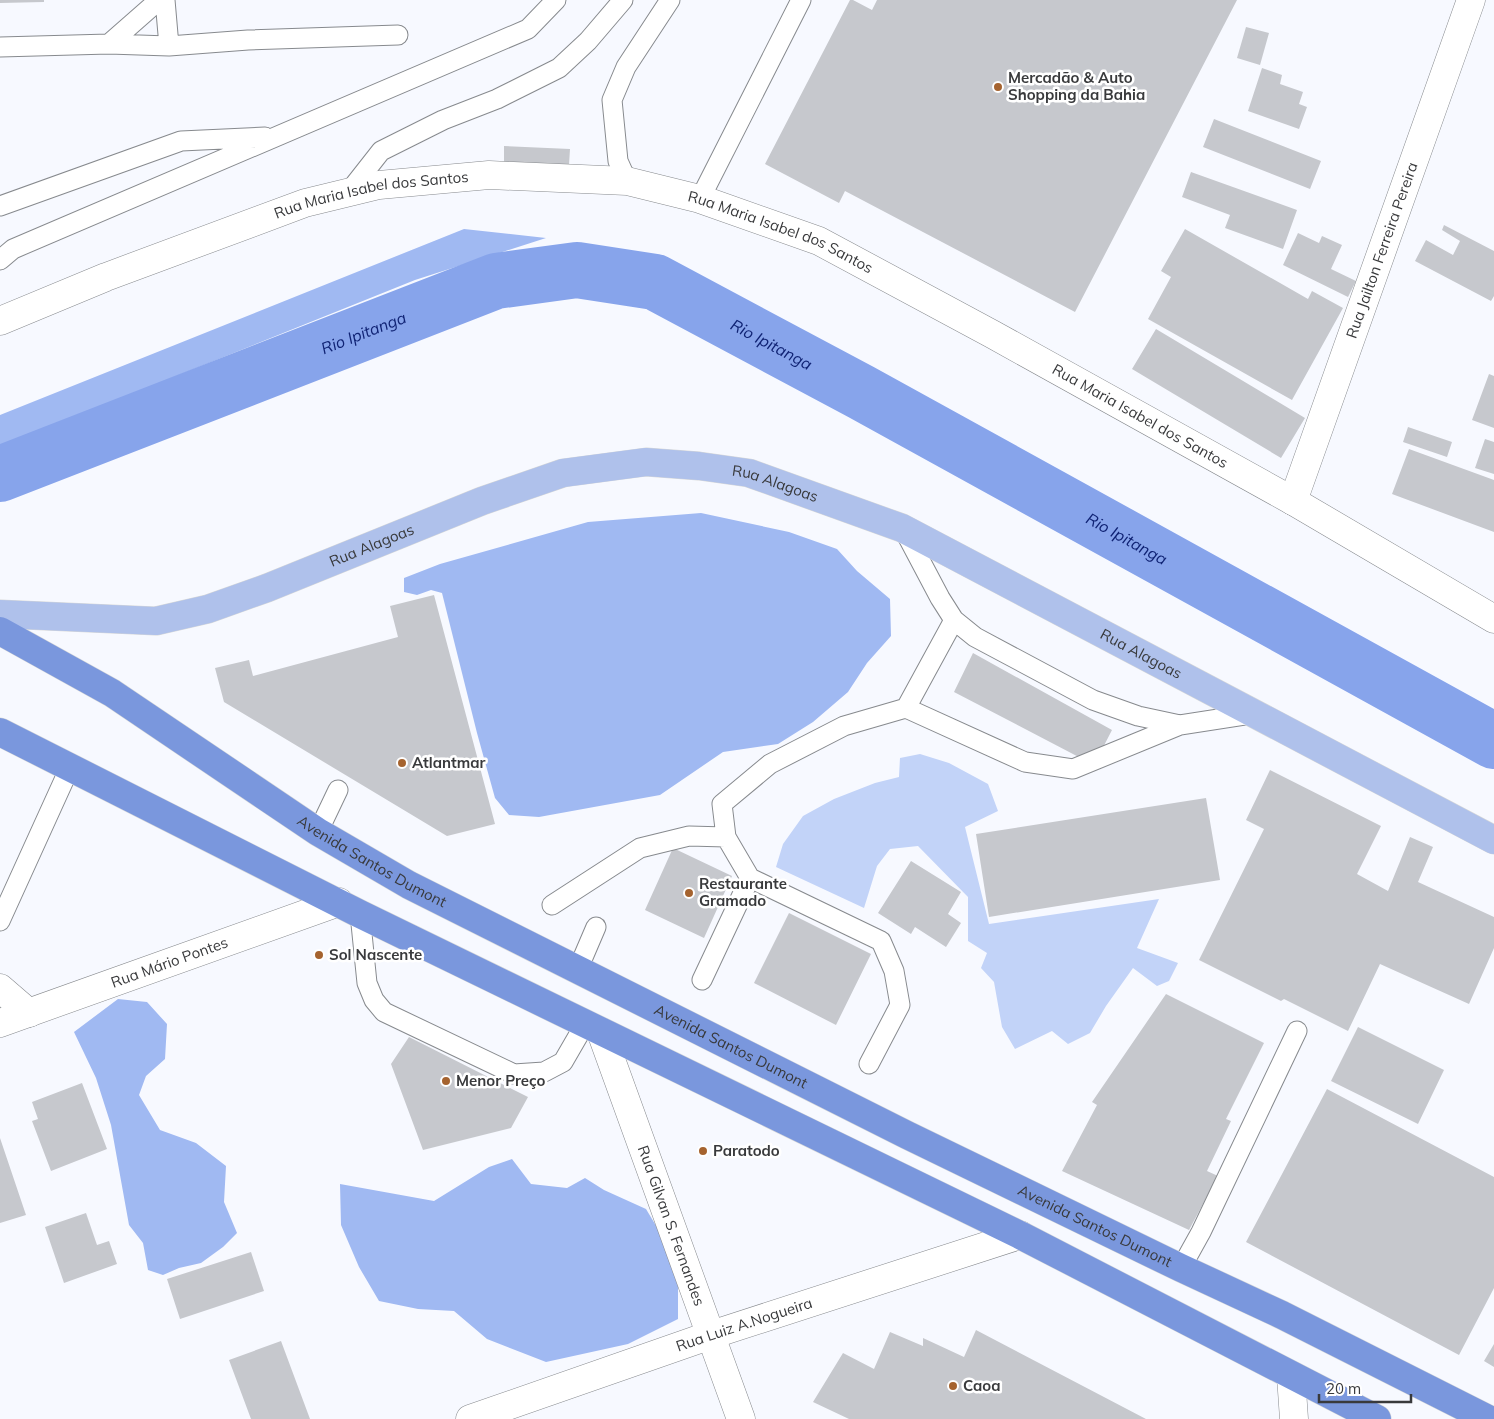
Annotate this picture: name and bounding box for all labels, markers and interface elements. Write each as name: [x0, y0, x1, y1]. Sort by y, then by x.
place label: Mercadão & Auto Shopping da Bahia: [1008, 68, 1145, 104]
marker: Mercadão & Auto Shopping da Bahia: [992, 81, 1004, 93]
street label: Rua Jailton Ferreira Pereira: [1342, 159, 1422, 341]
street label: Rua Maria Isabel dos Santos: [271, 167, 469, 223]
street label: Rua Maria Isabel dos Santos: [686, 186, 877, 277]
water label: Rio Ipitanga: [318, 307, 409, 358]
water label: Rio Ipitanga: [727, 314, 816, 374]
street label: Rua Maria Isabel dos Santos: [1049, 359, 1232, 472]
street label: Rua Alagoas: [731, 461, 821, 506]
water label: Rio Ipitanga: [1083, 508, 1171, 569]
street label: Rua Alagoas: [326, 520, 417, 571]
street label: Rua Alagoas: [1097, 624, 1185, 683]
place label: Atlantmar: [412, 753, 485, 772]
marker: Atlantmar: [396, 757, 408, 769]
street label: Avenida Santos Dumont: [294, 811, 450, 911]
place label: Restaurante Gramado: [699, 874, 787, 910]
marker: Restaurante Gramado: [683, 887, 695, 899]
street label: Rua Mário Pontes: [108, 932, 230, 992]
place label: Sol Nascente: [329, 945, 422, 964]
marker: Sol Nascente: [313, 949, 325, 961]
street label: Avenida Santos Dumont: [651, 1000, 811, 1093]
place label: Menor Preço: [456, 1071, 545, 1090]
marker: Menor Preço: [440, 1075, 452, 1087]
place label: Paratodo: [713, 1141, 780, 1160]
street label: Rua Gilvan S. Fernandes: [634, 1143, 709, 1308]
marker: Paratodo: [697, 1145, 709, 1157]
street label: Avenida Santos Dumont: [1015, 1180, 1175, 1271]
street label: Rua Luiz A.Nogueira: [673, 1293, 815, 1355]
scale bar: [1319, 1372, 1412, 1404]
place label: Caoa: [963, 1376, 1001, 1395]
text: 20 m: [1326, 1379, 1361, 1398]
marker: Caoa: [947, 1380, 959, 1392]

